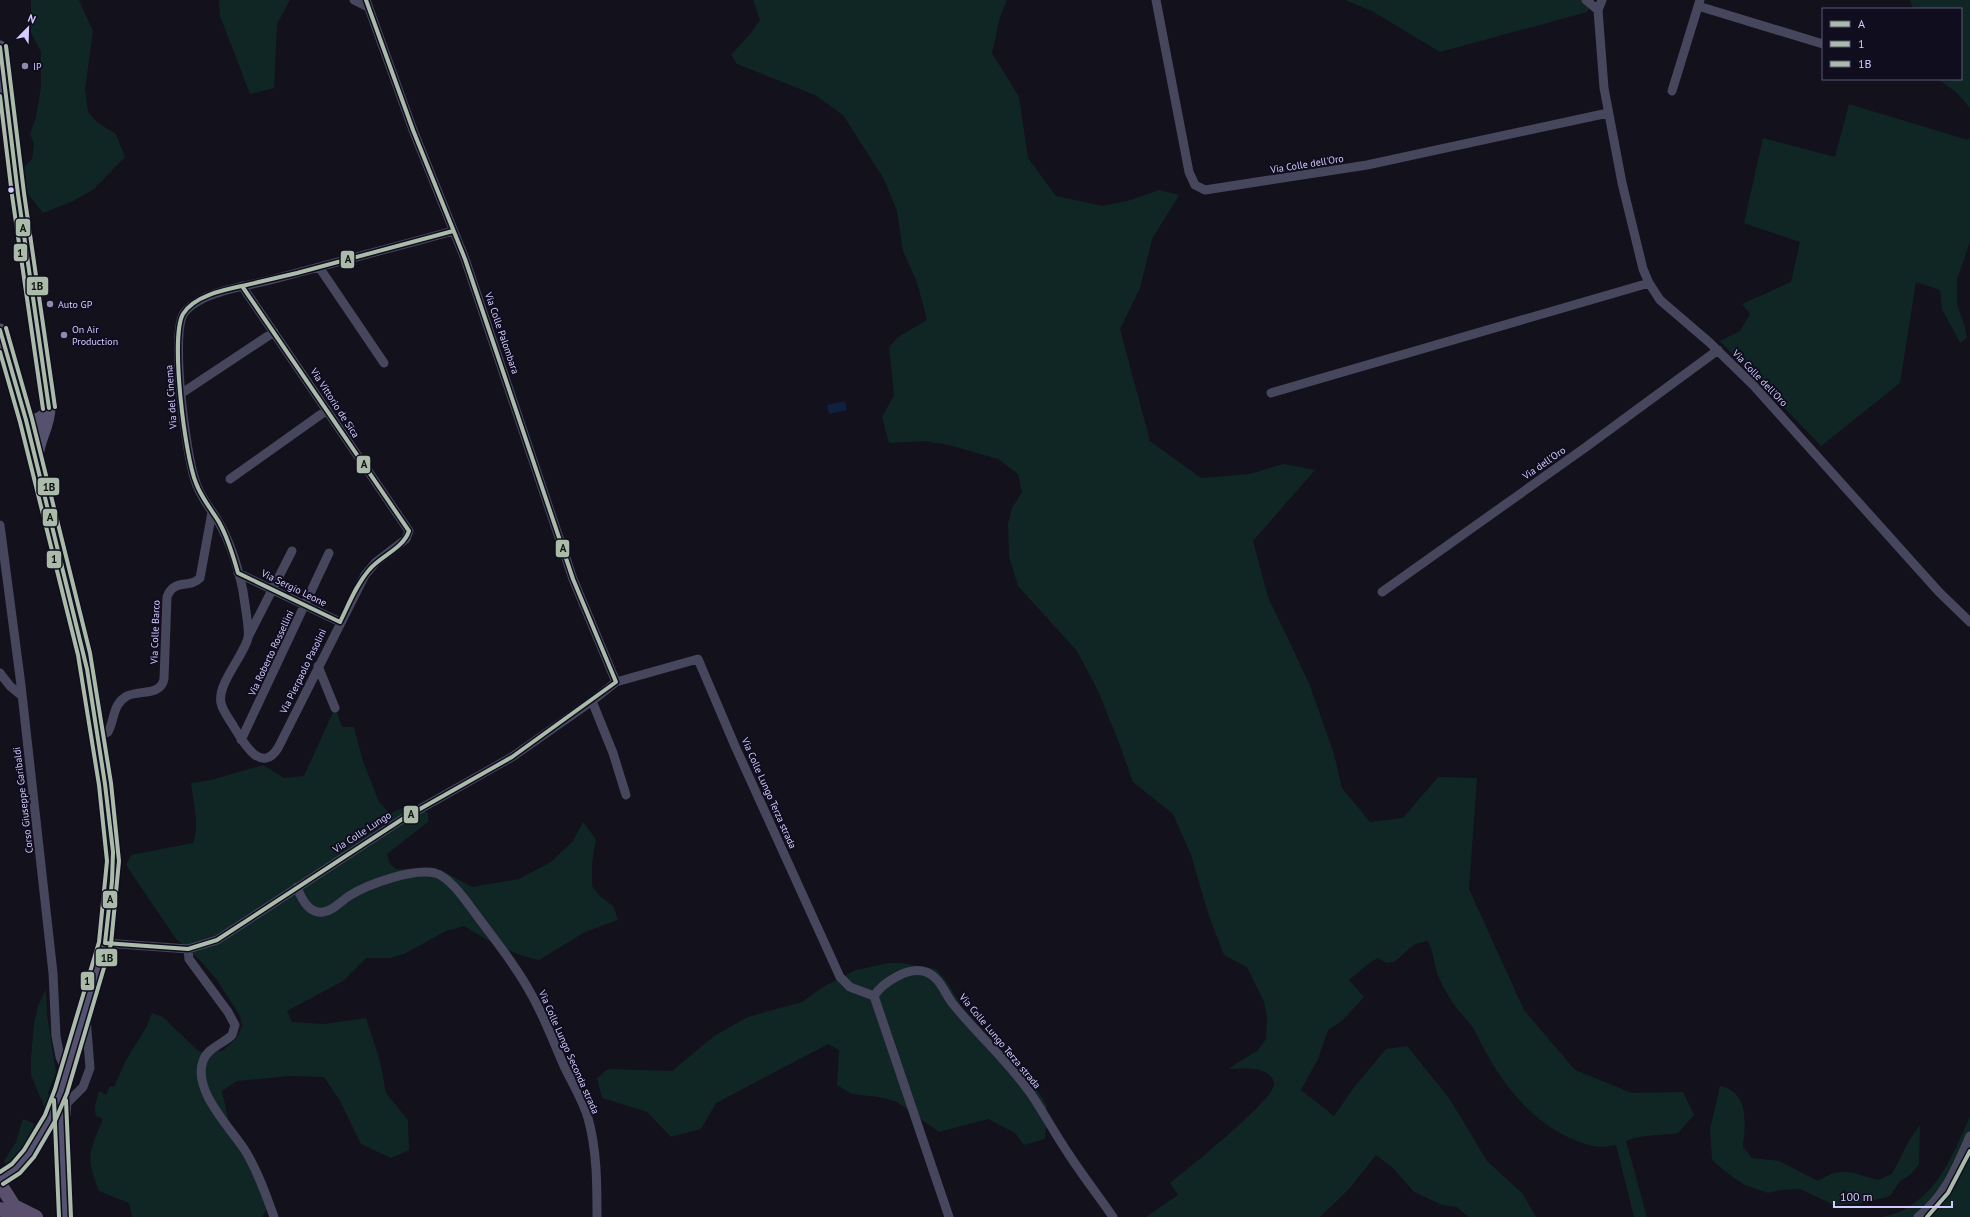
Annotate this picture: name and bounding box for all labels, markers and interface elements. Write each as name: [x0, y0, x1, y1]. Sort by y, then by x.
north arrow: [8, 8, 48, 48]
legend: [1822, 8, 1962, 80]
text: N: [26, 11, 38, 27]
text: A: [1858, 16, 1865, 31]
text: 1: [1858, 36, 1865, 51]
text: 1B: [1858, 56, 1872, 71]
place label: IP: [33, 60, 42, 73]
marker: IP: [20, 61, 30, 71]
street label: Via Colle dell'Oro: [1268, 152, 1345, 176]
unlabelled marker: [6, 185, 16, 195]
line badge: A: [15, 218, 31, 237]
text: A: [20, 221, 27, 235]
line badge: 1: [13, 243, 28, 262]
text: 1: [17, 246, 23, 260]
line badge: A: [340, 250, 355, 269]
text: A: [345, 252, 352, 266]
line badge: 1B: [26, 276, 49, 296]
text: 1B: [31, 279, 44, 293]
street label: Via Colle Palombara: [482, 289, 522, 376]
place label: Auto GP: [58, 298, 93, 311]
marker: Auto GP: [45, 299, 55, 309]
place label: On Air Production: [72, 323, 118, 348]
marker: On Air Production: [59, 330, 69, 340]
street label: Via Colle dell'Oro: [1729, 346, 1790, 409]
street label: Via del Cinema: [162, 365, 180, 430]
street label: Via Vittorio de Sica: [307, 365, 362, 440]
street label: Via dell'Oro: [1519, 443, 1568, 483]
line badge: A: [356, 455, 371, 474]
text: A: [361, 457, 368, 471]
line badge: 1B: [37, 477, 60, 496]
text: 1B: [43, 480, 56, 494]
line badge: A: [42, 508, 58, 527]
text: A: [47, 510, 54, 524]
line badge: A: [555, 539, 570, 558]
text: A: [560, 541, 567, 555]
line badge: 1: [46, 550, 62, 569]
text: 1: [51, 552, 57, 566]
street label: Via Sergio Leone: [258, 566, 329, 609]
street label: Via Colle Barco: [147, 600, 163, 665]
street label: Via Roberto Rossellini: [245, 608, 297, 699]
street label: Via Pierpaolo Pasolini: [276, 626, 329, 717]
street label: Via Colle Lungo Terza strada: [738, 734, 799, 851]
street label: Corso Giuseppe Garibaldi: [10, 746, 36, 854]
line badge: A: [403, 805, 419, 824]
text: A: [408, 807, 415, 821]
street label: Via Colle Lungo: [330, 808, 394, 856]
line badge: A: [102, 890, 118, 909]
text: A: [107, 892, 114, 906]
line badge: 1B: [95, 948, 118, 967]
text: 1B: [101, 951, 114, 965]
line badge: 1: [80, 971, 95, 991]
text: 1: [84, 974, 90, 988]
street label: Via Colle Lungo Seconda strada: [535, 987, 602, 1116]
street label: Via Colle Lungo Terza strada: [956, 990, 1044, 1091]
scale bar: [1834, 1183, 1952, 1209]
text: 100 m: [1840, 1189, 1873, 1204]

